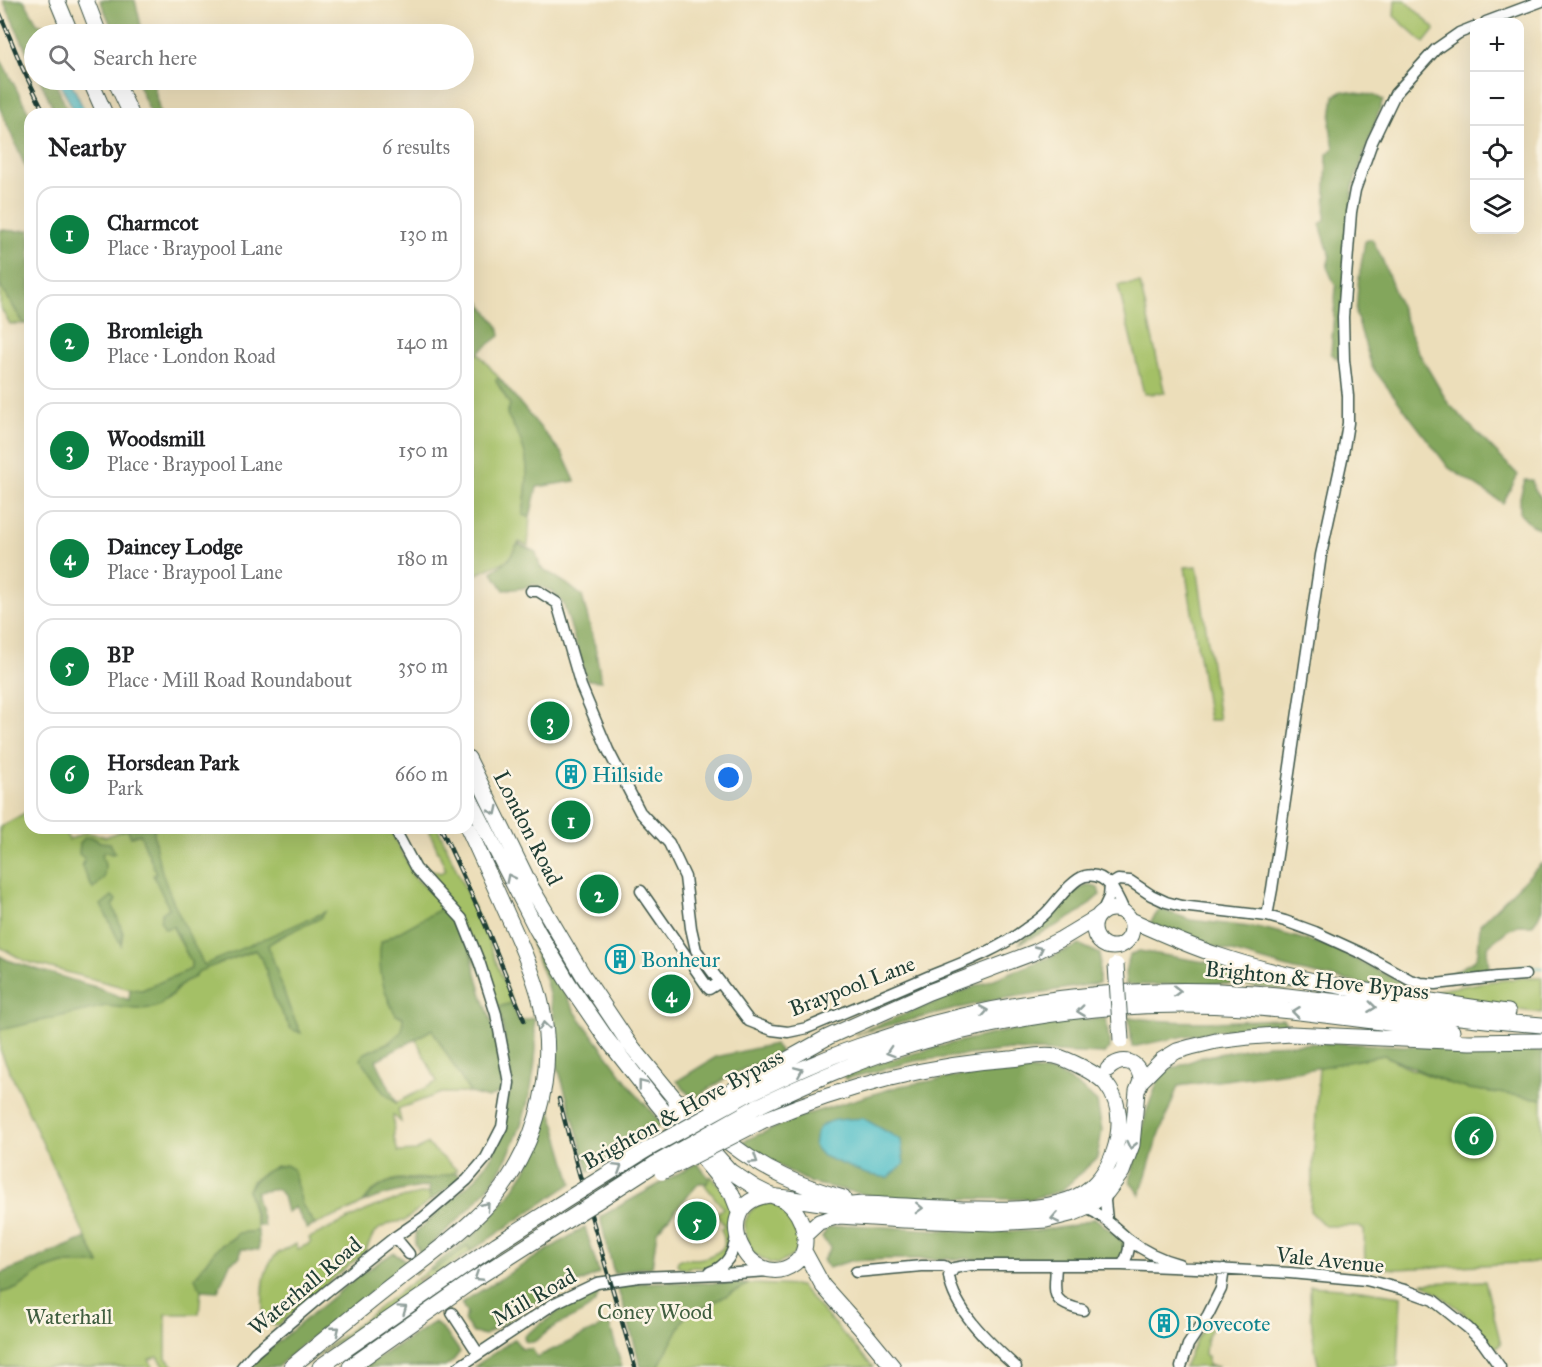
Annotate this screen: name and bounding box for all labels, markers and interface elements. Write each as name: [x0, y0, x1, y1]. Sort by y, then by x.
map controls: [1470, 18, 1524, 234]
button: +: [1470, 18, 1524, 72]
search box: [24, 24, 474, 90]
icon: search: [45, 41, 78, 74]
text: Search here: [93, 44, 197, 71]
button: −: [1470, 72, 1524, 126]
button: locate: [1470, 126, 1524, 180]
text: Nearby: [48, 131, 126, 163]
text: 6 results: [382, 135, 450, 159]
button: layers: [1470, 180, 1524, 234]
text: Charmcot: [107, 209, 199, 236]
text: 1: [66, 222, 73, 246]
text: 130 m: [399, 222, 448, 246]
text: Place · Braypool Lane: [107, 236, 283, 260]
text: Bromleigh: [107, 317, 203, 344]
text: 2: [65, 330, 74, 354]
text: 140 m: [396, 330, 448, 354]
text: Place · London Road: [107, 344, 276, 368]
text: Woodsmill: [107, 425, 205, 452]
text: 3: [66, 438, 74, 462]
text: 150 m: [398, 438, 448, 462]
text: Place · Braypool Lane: [107, 452, 283, 476]
text: Daincey Lodge: [107, 533, 243, 560]
text: 4: [64, 546, 75, 570]
text: 180 m: [397, 546, 448, 570]
text: Place · Braypool Lane: [107, 560, 283, 584]
text: BP: [107, 641, 134, 668]
text: 5: [65, 654, 74, 678]
text: 350 m: [398, 654, 448, 678]
text: Place · Mill Road Roundabout: [107, 668, 352, 692]
pin: 3: [530, 698, 570, 744]
text: Horsdean Park: [107, 749, 239, 776]
building icon: Hillside: [555, 758, 587, 790]
place label: Hillside: [592, 761, 663, 788]
text: 6: [64, 762, 75, 786]
text: 660 m: [395, 762, 448, 786]
your location: [714, 763, 743, 792]
street label: London Road: [488, 766, 568, 890]
text: Park: [107, 776, 143, 800]
pin: 1: [552, 798, 590, 842]
one-way arrow: [486, 804, 498, 815]
pin: 2: [580, 872, 618, 916]
one-way arrow: [506, 874, 517, 885]
building icon: Bonheur: [604, 943, 636, 975]
one-way arrow: [1033, 945, 1044, 957]
place label: Bonheur: [641, 946, 721, 973]
street label: Braypool Lane: [785, 950, 919, 1022]
street label: Brighton & Hove Bypass: [1204, 955, 1430, 1005]
pin: 4: [652, 972, 690, 1016]
one-way arrow: [1173, 985, 1182, 997]
one-way arrow: [1367, 1000, 1376, 1012]
one-way arrow: [1076, 1004, 1085, 1017]
one-way arrow: [978, 1005, 988, 1018]
one-way arrow: [1292, 1006, 1301, 1019]
one-way arrow: [538, 1022, 550, 1031]
street label: Brighton & Hove Bypass: [578, 1043, 788, 1175]
one-way arrow: [885, 1045, 896, 1057]
one-way arrow: [792, 1066, 803, 1078]
one-way arrow: [638, 1080, 649, 1091]
pin: 6: [1454, 1114, 1494, 1158]
one-way arrow: [1125, 1139, 1138, 1149]
one-way arrow: [747, 1153, 758, 1164]
one-way arrow: [612, 1163, 622, 1175]
pin: 5: [678, 1198, 716, 1244]
one-way arrow: [914, 1201, 923, 1214]
one-way arrow: [479, 1202, 490, 1213]
one-way arrow: [1051, 1211, 1061, 1224]
street label: Waterhall Road: [243, 1231, 367, 1341]
street label: Vale Avenue: [1274, 1241, 1385, 1279]
street label: Mill Road: [487, 1262, 581, 1332]
one-way arrow: [474, 1270, 484, 1282]
park label: Coney Wood: [597, 1298, 713, 1325]
park label: Waterhall: [25, 1303, 113, 1330]
one-way arrow: [396, 1305, 407, 1316]
building icon: Dovecote: [1148, 1307, 1180, 1339]
place label: Dovecote: [1185, 1310, 1270, 1337]
one-way arrow: [329, 1327, 340, 1338]

